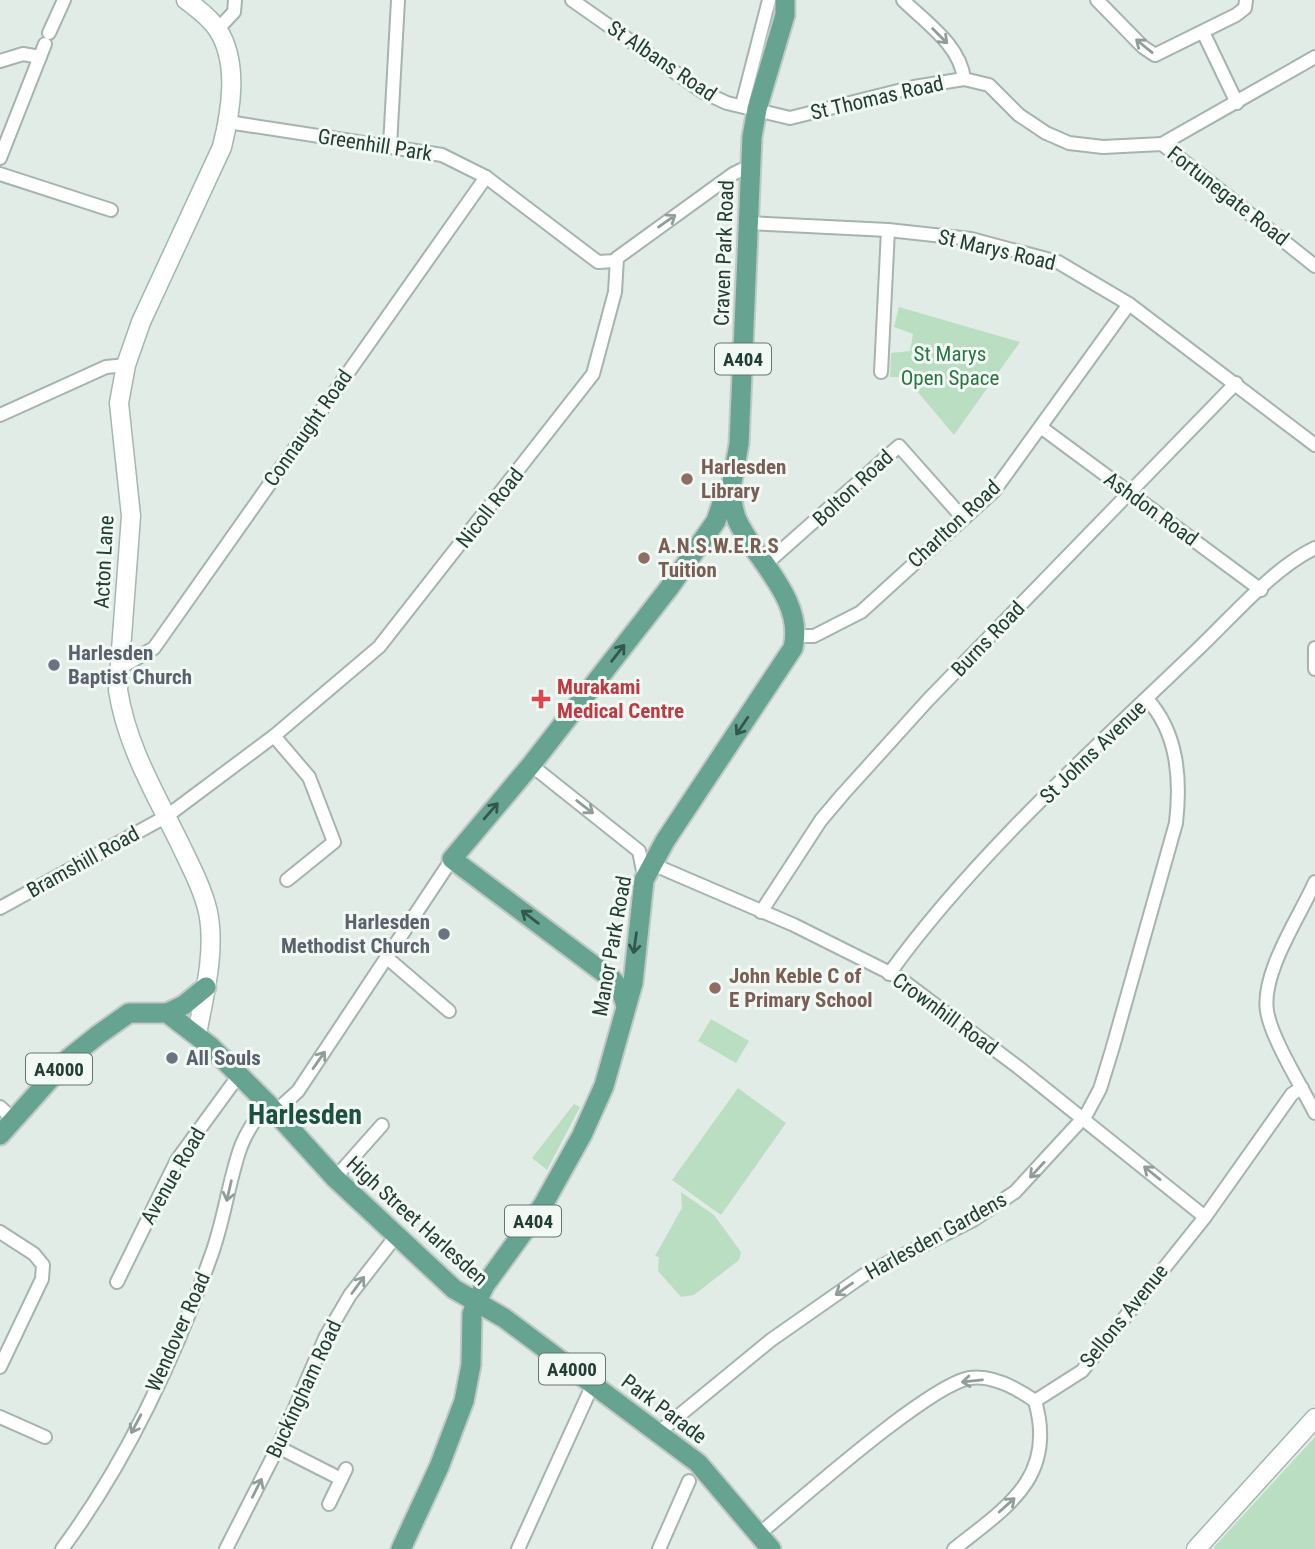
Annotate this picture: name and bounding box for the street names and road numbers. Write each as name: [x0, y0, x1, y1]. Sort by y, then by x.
street label: St Albans Road: [603, 16, 721, 106]
street label: St Thomas Road: [808, 71, 946, 125]
street label: Greenhill Park: [316, 124, 434, 166]
street label: Fortunegate Road: [1163, 141, 1293, 251]
street label: Craven Park Road: [709, 180, 739, 326]
street label: St Marys Road: [936, 225, 1058, 275]
road number: A404: [715, 344, 771, 374]
street label: Connaught Road: [259, 365, 357, 491]
street label: Bolton Road: [808, 445, 898, 531]
street label: Nicoll Road: [451, 463, 529, 553]
street label: Ashdon Road: [1099, 467, 1203, 551]
street label: Charlton Road: [903, 475, 1005, 573]
street label: Acton Lane: [90, 515, 118, 609]
street label: Burns Road: [946, 597, 1030, 681]
street label: St Johns Avenue: [1035, 695, 1151, 808]
street label: Bramshill Road: [23, 821, 143, 903]
street label: Manor Park Road: [588, 874, 636, 1018]
street label: Crownhill Road: [888, 968, 1002, 1060]
road number: A4000: [26, 1054, 92, 1084]
street label: Avenue Road: [136, 1123, 210, 1229]
street label: High Street Harlesden: [342, 1151, 492, 1291]
street label: Harlesden Gardens: [861, 1187, 1011, 1285]
road number: A404: [505, 1205, 561, 1236]
street label: Sellons Avenue: [1075, 1259, 1173, 1372]
street label: Wendover Road: [141, 1268, 215, 1396]
street label: Buckingham Road: [262, 1316, 346, 1462]
road number: A4000: [539, 1354, 605, 1385]
street label: Park Parade: [617, 1369, 711, 1449]

